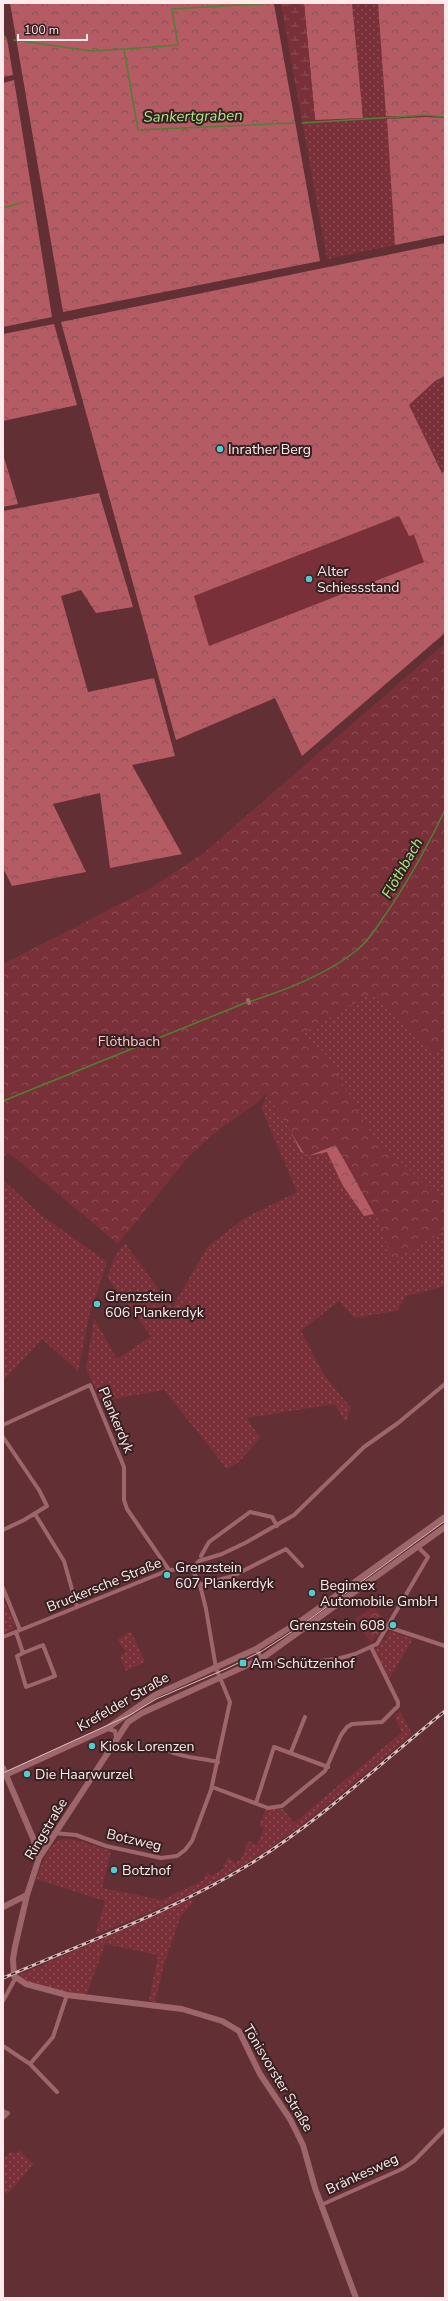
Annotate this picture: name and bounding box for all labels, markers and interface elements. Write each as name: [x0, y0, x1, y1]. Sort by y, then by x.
scale bar: [18, 16, 87, 42]
text: 100 m: [24, 22, 59, 38]
water label: Sankertgraben: [143, 105, 243, 127]
place label: Inrather Berg: [228, 440, 311, 459]
marker: Inrather Berg: [215, 444, 225, 454]
place label: Alter Schiessstand: [317, 562, 399, 597]
marker: Alter Schiessstand: [304, 574, 314, 584]
water label: Flöthbach: [377, 834, 427, 902]
park label: Flöthbach: [98, 1032, 160, 1051]
place label: Grenzstein 606 Plankerdyk: [105, 1287, 205, 1322]
marker: Grenzstein 606 Plankerdyk: [92, 1299, 102, 1309]
street label: Plankerdyk: [94, 1384, 139, 1457]
street label: Bruckersche Straße: [44, 1553, 164, 1617]
place label: Grenzstein 607 Plankerdyk: [175, 1558, 275, 1593]
marker: Grenzstein 607 Plankerdyk: [162, 1570, 172, 1580]
place label: Begimex Automobile GmbH: [320, 1576, 438, 1611]
marker: Begimex Automobile GmbH: [307, 1588, 317, 1598]
place label: Grenzstein 608: [289, 1616, 385, 1635]
marker: Grenzstein 608: [388, 1620, 398, 1630]
place label: Am Schützenhof: [251, 1654, 355, 1673]
marker: Am Schützenhof: [238, 1658, 248, 1668]
street label: Krefelder Straße: [74, 1668, 172, 1736]
place label: Kiosk Lorenzen: [100, 1737, 195, 1756]
marker: Kiosk Lorenzen: [87, 1741, 97, 1751]
place label: Die Haarwurzel: [35, 1765, 134, 1784]
marker: Die Haarwurzel: [22, 1769, 32, 1779]
street label: Ringstraße: [20, 1795, 72, 1863]
street label: Botzweg: [105, 1824, 163, 1856]
place label: Botzhof: [122, 1861, 171, 1880]
marker: Botzhof: [109, 1865, 119, 1875]
street label: Tönisvorster Straße: [238, 2021, 318, 2135]
street label: Bränkesweg: [323, 2149, 401, 2199]

